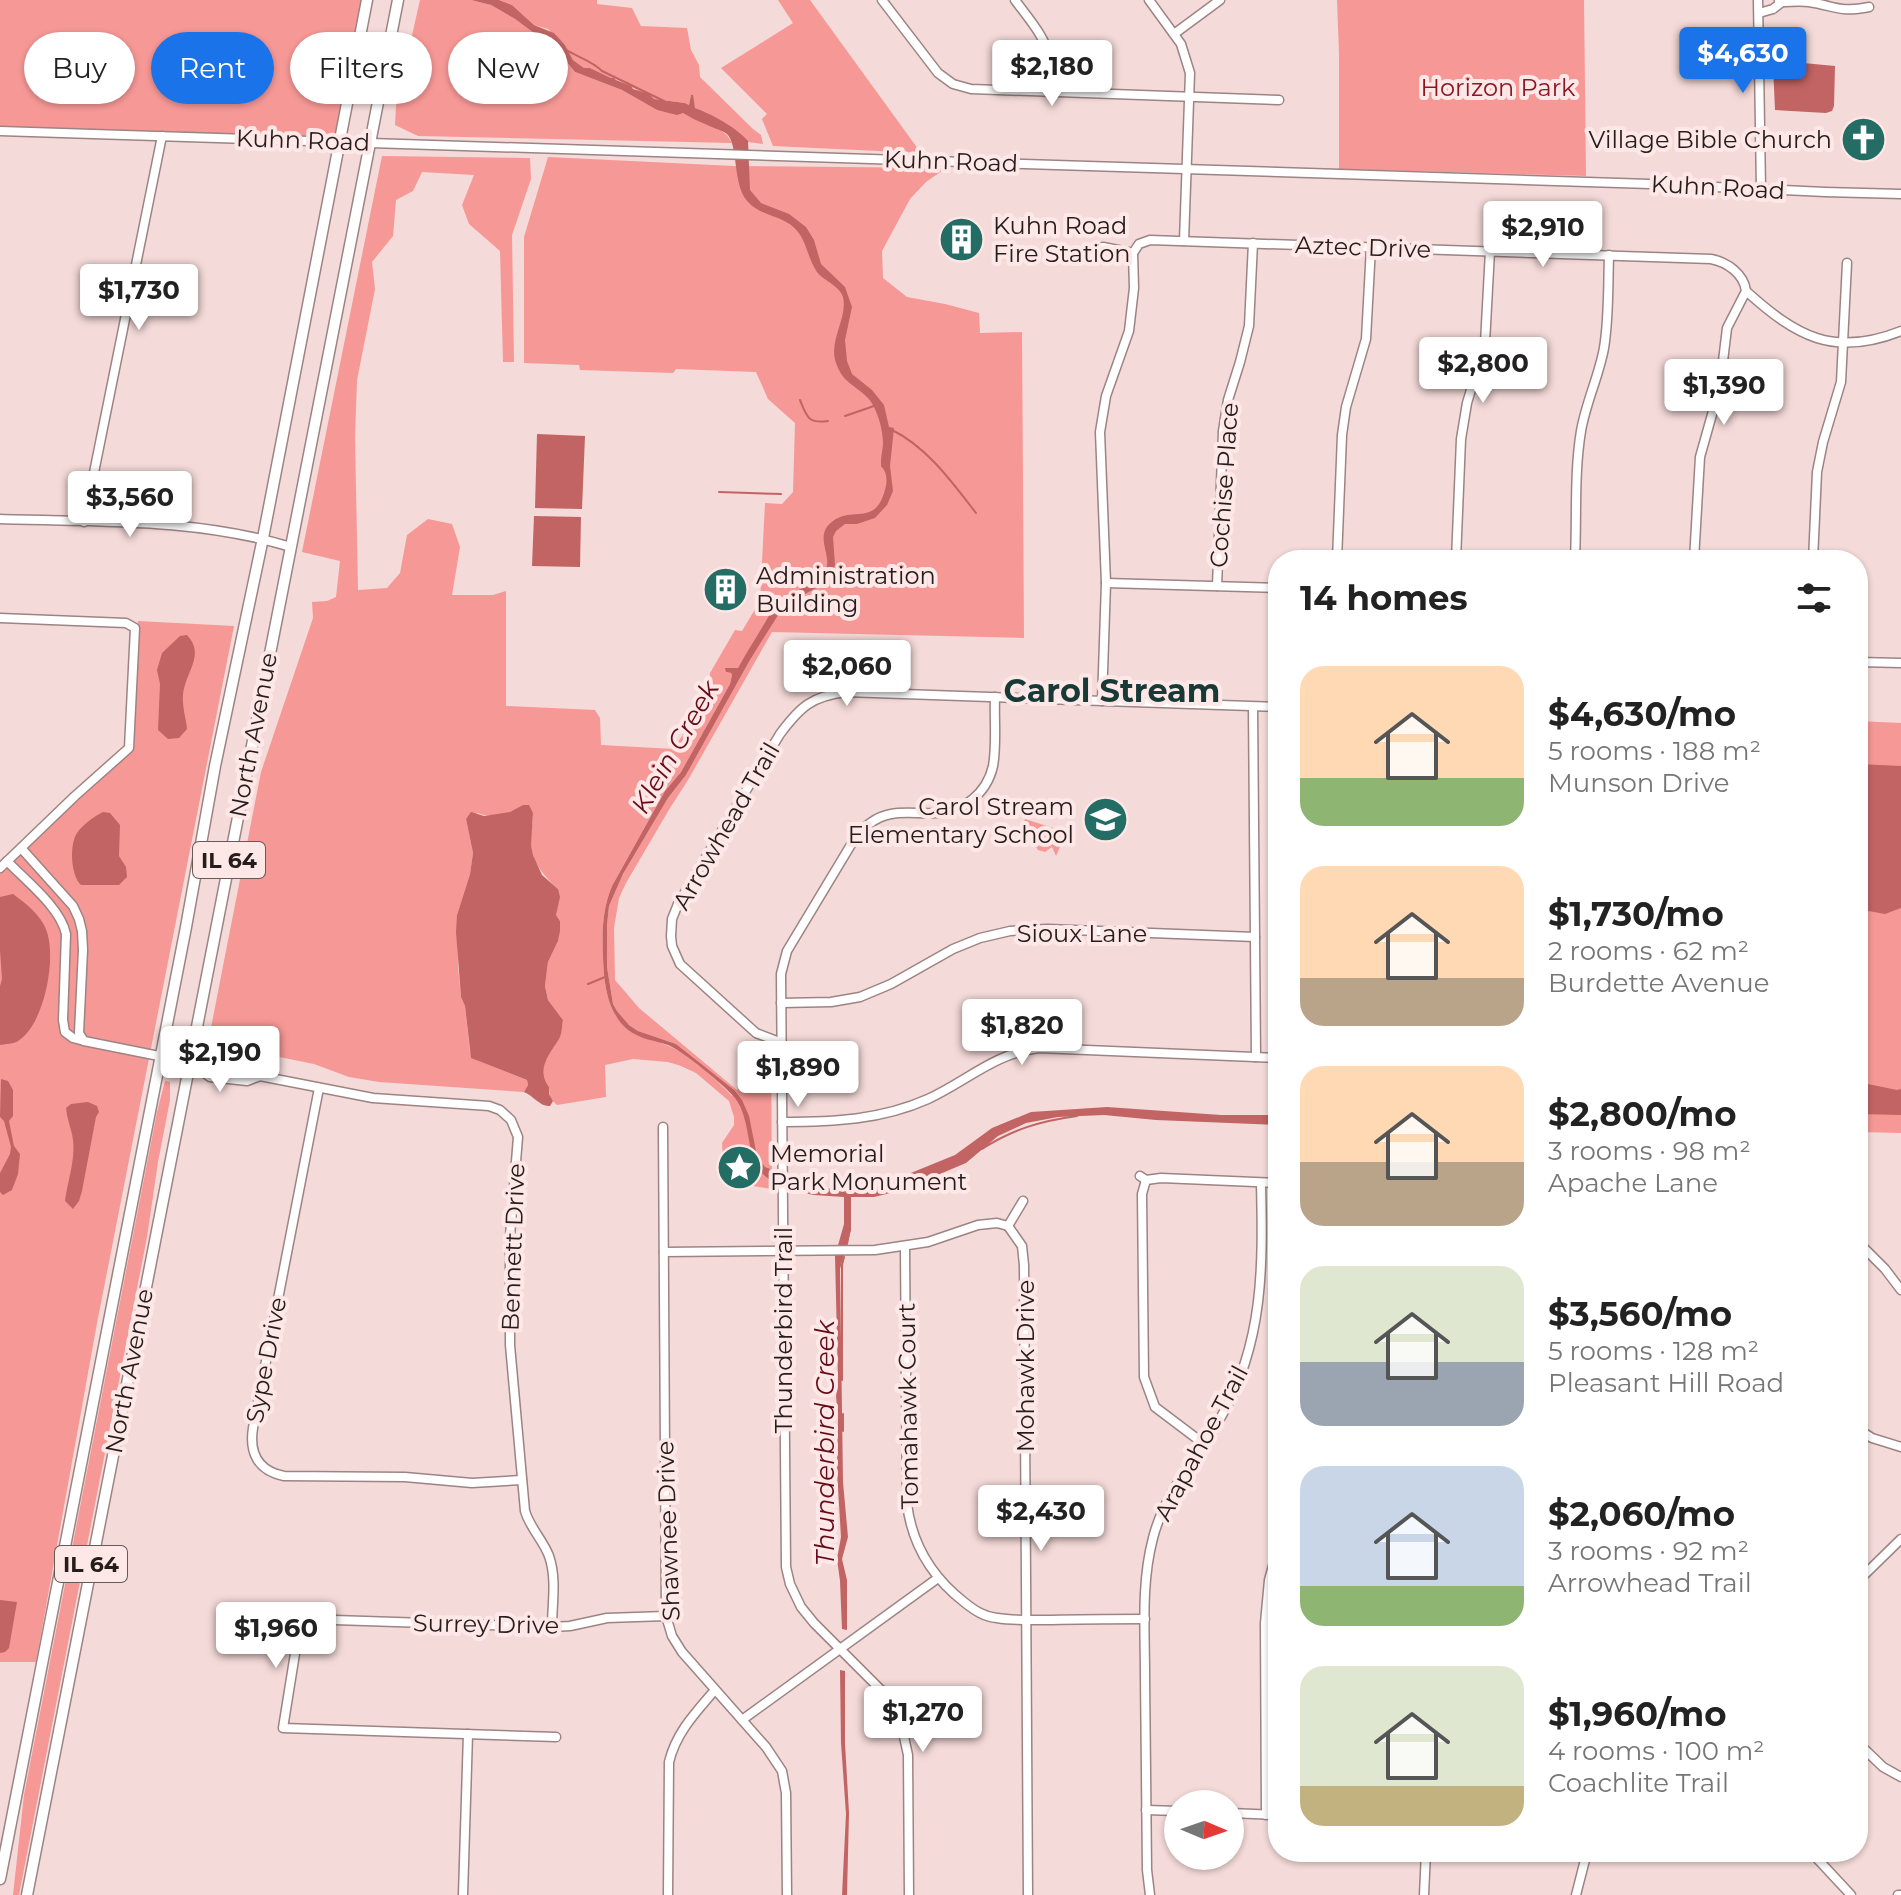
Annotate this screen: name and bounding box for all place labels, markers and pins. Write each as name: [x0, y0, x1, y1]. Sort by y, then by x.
pin: $4,630: [1678, 27, 1808, 95]
pin: $2,180: [987, 40, 1117, 108]
church icon: Village Bible Church: [1839, 115, 1887, 163]
place label: Village Bible Church: [1589, 125, 1832, 154]
pin: $2,910: [1478, 201, 1608, 269]
place label: Kuhn Road Fire Station: [993, 211, 1130, 268]
building icon: Kuhn Road Fire Station: [938, 215, 986, 263]
pin: $1,730: [74, 264, 204, 332]
pin: $2,800: [1418, 337, 1548, 405]
pin: $1,390: [1659, 359, 1789, 427]
pin: $3,560: [65, 471, 195, 539]
place label: Administration Building: [756, 561, 936, 618]
building icon: Administration Building: [701, 565, 749, 613]
pin: $2,060: [782, 640, 912, 708]
place label: Carol Stream Elementary School: [848, 792, 1074, 849]
school or university icon: Carol Stream Elementary School: [1081, 796, 1129, 844]
pin: $1,820: [957, 999, 1087, 1067]
pin: $2,190: [155, 1026, 285, 1094]
pin: $1,890: [733, 1041, 863, 1109]
place label: Memorial Park Monument: [770, 1139, 968, 1196]
place icon: Memorial Park Monument: [715, 1143, 763, 1191]
pin: $2,430: [976, 1485, 1106, 1553]
pin: $1,960: [211, 1602, 341, 1670]
pin: $1,270: [858, 1686, 988, 1754]

